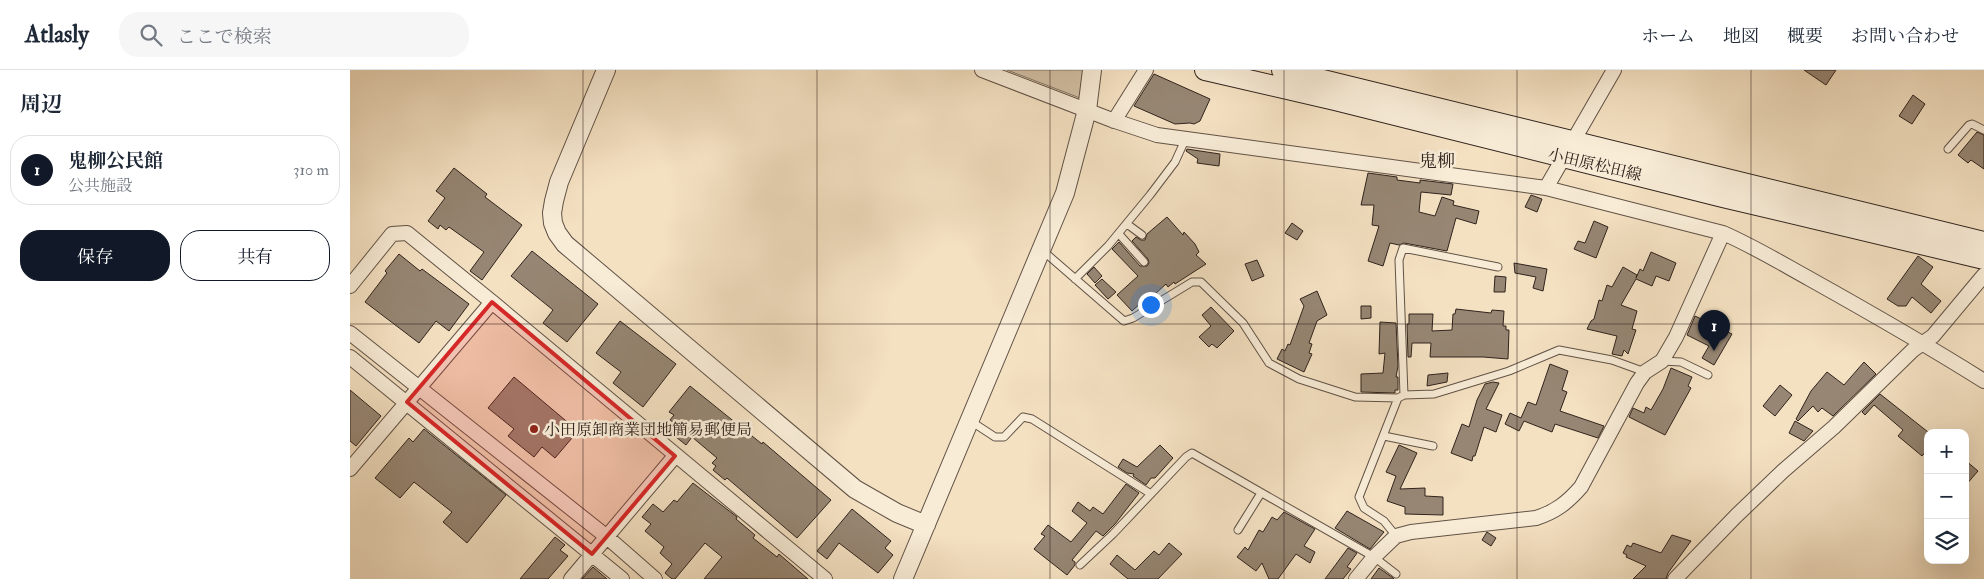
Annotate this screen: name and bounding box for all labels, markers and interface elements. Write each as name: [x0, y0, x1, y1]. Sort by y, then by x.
search box: [119, 12, 469, 57]
text: Atlasly: [25, 19, 89, 50]
icon: search: [137, 21, 165, 49]
text: ここで検索: [177, 25, 272, 49]
text: ホーム: [1641, 25, 1695, 48]
text: 地図: [1723, 25, 1759, 48]
text: 概要: [1787, 25, 1823, 48]
text: お問い合わせ: [1851, 25, 1959, 48]
text: 周辺: [20, 91, 62, 118]
street label: 小田原松田線: [1546, 144, 1644, 186]
text: 鬼柳公民館: [68, 149, 163, 173]
district label: 鬼柳: [1419, 150, 1455, 173]
text: 1: [34, 160, 40, 180]
text: 310 m: [293, 160, 329, 180]
text: 公共施設: [68, 176, 132, 196]
button: 保存: [20, 230, 170, 281]
button: 共有: [180, 230, 330, 281]
your location: [1138, 292, 1164, 318]
pin: 1: [1698, 310, 1730, 351]
place label: 小田原卸商業団地簡易郵便局: [544, 420, 752, 440]
marker: 小田原卸商業団地簡易郵便局: [528, 423, 540, 435]
map controls: [1924, 429, 1969, 564]
button: +: [1924, 429, 1969, 474]
button: −: [1924, 474, 1969, 519]
button: layers: [1924, 519, 1969, 564]

